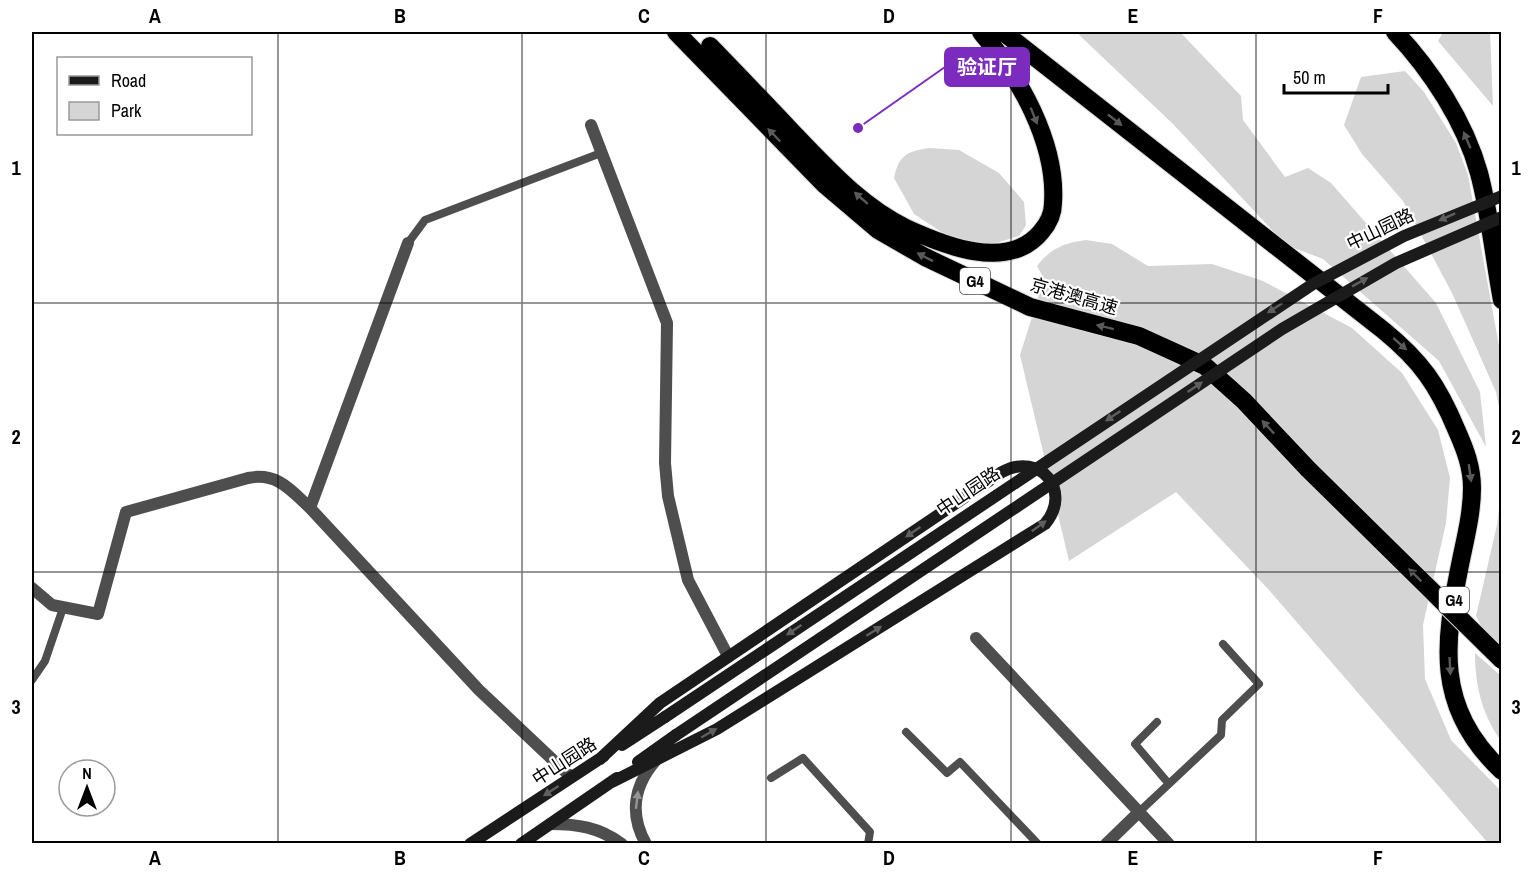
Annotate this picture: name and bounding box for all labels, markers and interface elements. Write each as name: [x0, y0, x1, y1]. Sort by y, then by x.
text: A: [149, 2, 161, 29]
text: B: [394, 2, 406, 29]
text: C: [638, 2, 650, 29]
text: D: [883, 2, 895, 29]
text: E: [1128, 2, 1139, 29]
text: F: [1373, 2, 1383, 29]
callout: 验证厅: [945, 48, 1029, 86]
text: 验证厅: [957, 53, 1017, 80]
legend: [57, 57, 252, 135]
scale bar: [1284, 57, 1388, 95]
text: 50 m: [1293, 65, 1326, 90]
text: Road: [111, 68, 146, 93]
text: Park: [111, 98, 142, 123]
one-way arrow: [1030, 107, 1039, 125]
one-way arrow: [1107, 113, 1123, 126]
one-way arrow: [767, 127, 781, 142]
one-way arrow: [1462, 131, 1472, 149]
text: 1: [11, 154, 21, 181]
text: 1: [1511, 154, 1521, 181]
one-way arrow: [854, 192, 869, 205]
street label: 中山园路: [1342, 202, 1418, 256]
one-way arrow: [1438, 212, 1455, 221]
one-way arrow: [916, 252, 933, 262]
road number: G4: [960, 268, 990, 294]
street label: 京港澳高速: [1027, 272, 1121, 320]
one-way arrow: [1352, 277, 1369, 287]
one-way arrow: [1267, 303, 1283, 314]
one-way arrow: [1096, 322, 1115, 332]
one-way arrow: [1392, 337, 1407, 350]
one-way arrow: [1187, 381, 1203, 393]
one-way arrow: [1105, 410, 1121, 422]
one-way arrow: [1262, 420, 1275, 435]
text: 2: [11, 423, 21, 450]
text: 2: [1511, 423, 1521, 450]
street label: 中山园路: [931, 461, 1005, 521]
one-way arrow: [1466, 464, 1475, 483]
one-way arrow: [1032, 521, 1047, 533]
one-way arrow: [905, 526, 921, 538]
one-way arrow: [1408, 568, 1422, 582]
road number: G4: [1439, 587, 1469, 613]
one-way arrow: [786, 624, 802, 635]
one-way arrow: [866, 625, 883, 636]
one-way arrow: [1445, 656, 1454, 675]
text: 3: [11, 693, 21, 720]
text: 3: [1511, 693, 1521, 720]
one-way arrow: [701, 728, 718, 738]
street label: 中山园路: [527, 731, 601, 791]
north arrow: [57, 758, 117, 818]
text: N: [82, 762, 92, 784]
one-way arrow: [542, 785, 559, 796]
one-way arrow: [632, 790, 641, 809]
text: A: [149, 844, 161, 871]
text: B: [394, 844, 406, 871]
text: C: [638, 844, 650, 871]
text: D: [883, 844, 895, 871]
text: E: [1128, 844, 1139, 871]
text: F: [1373, 844, 1383, 871]

